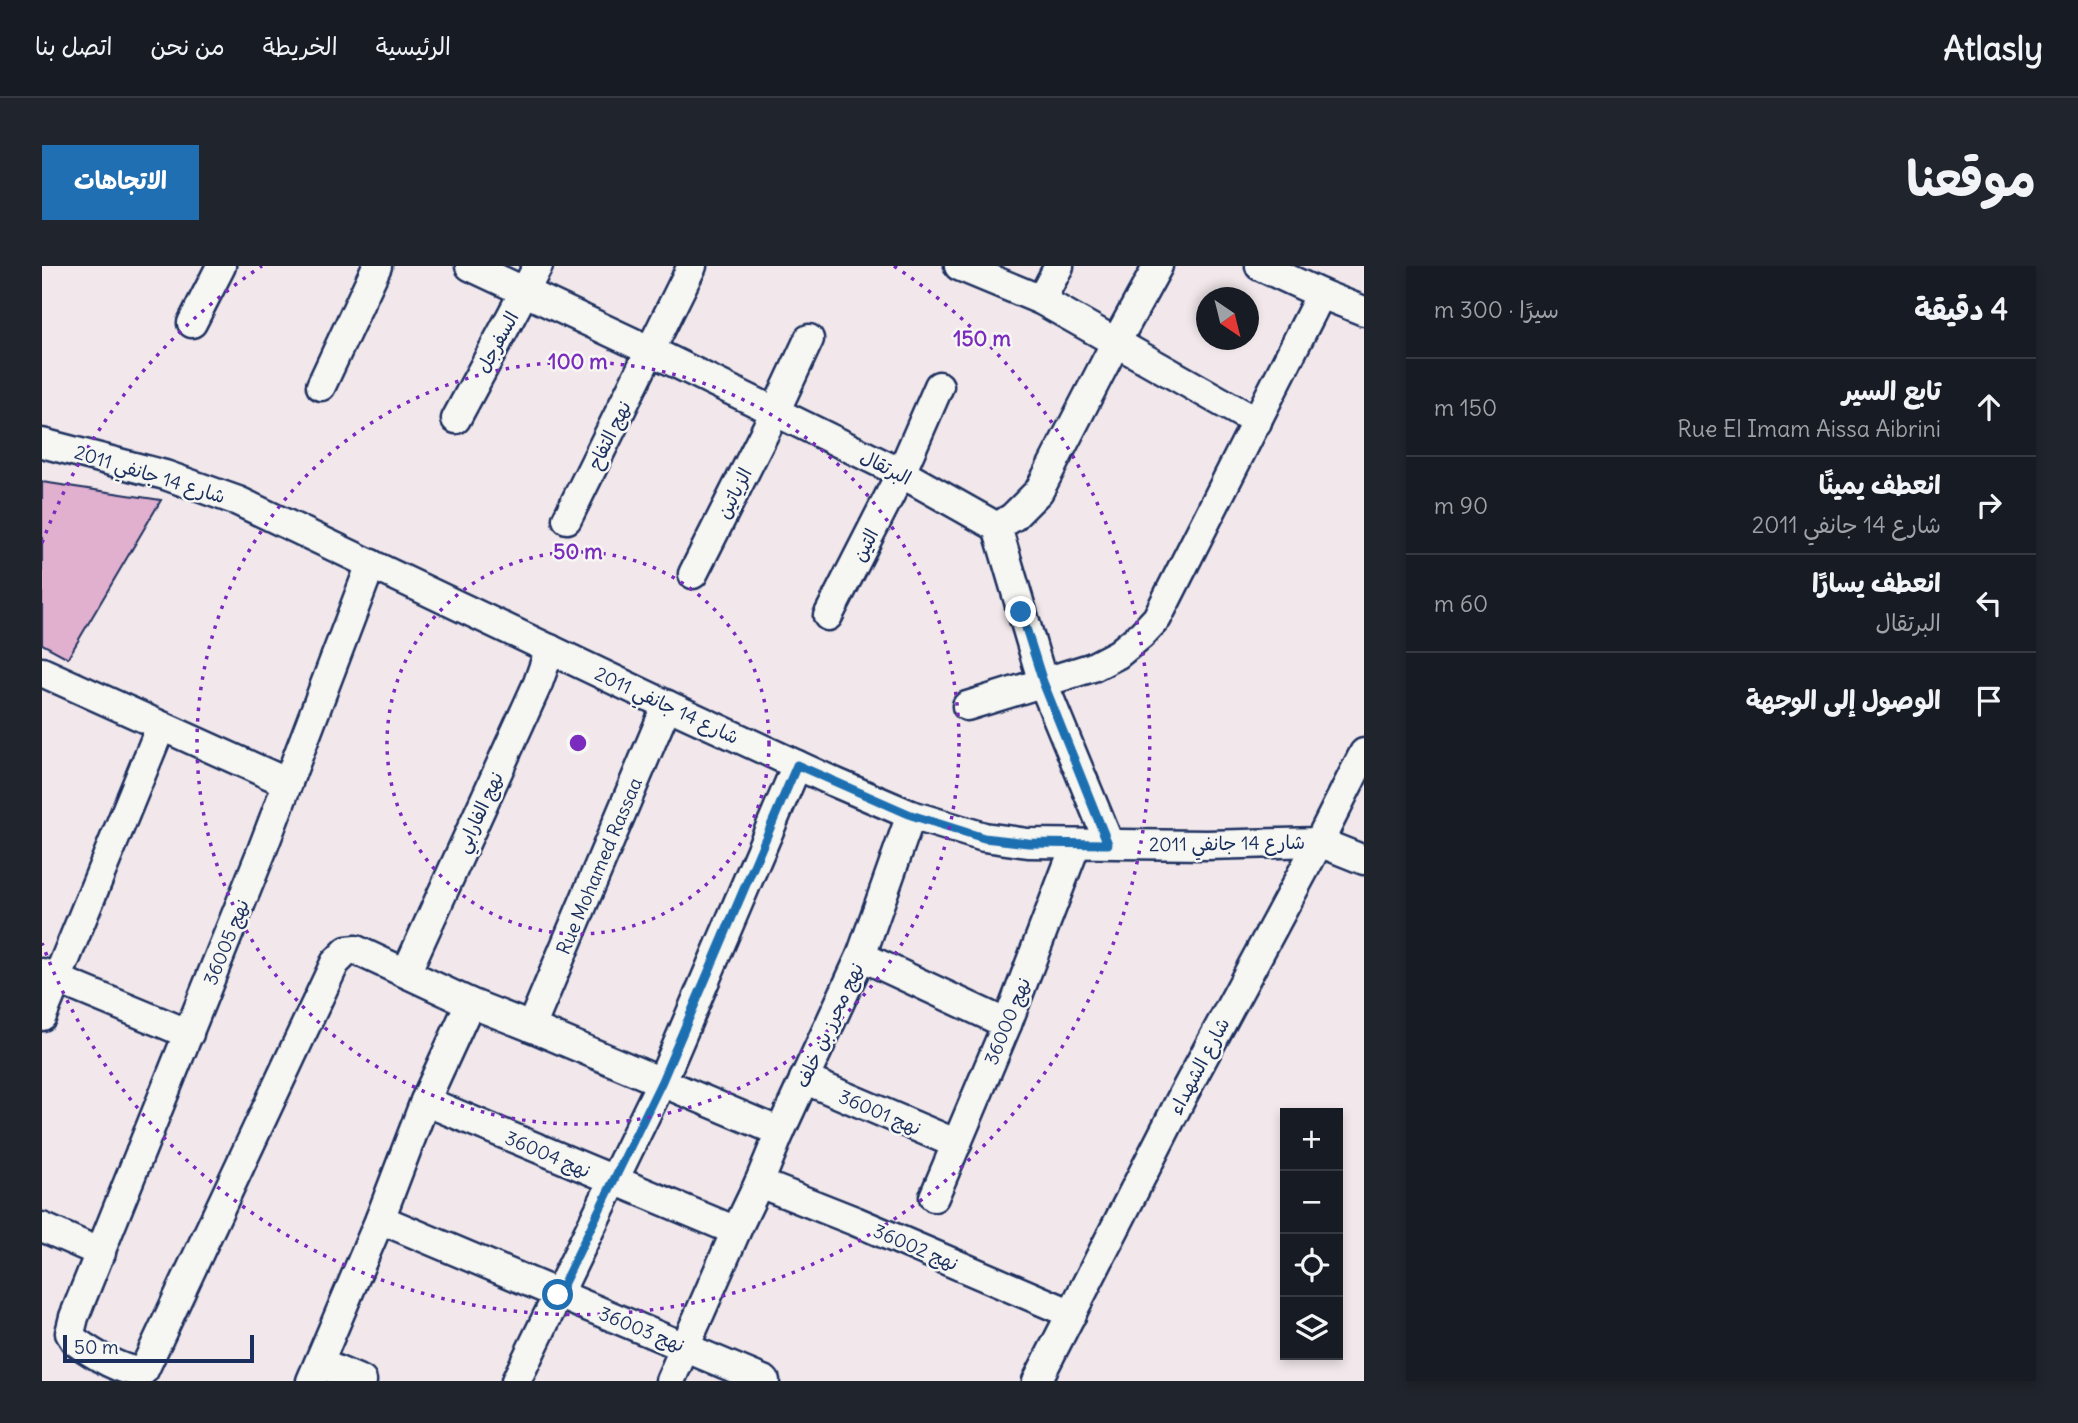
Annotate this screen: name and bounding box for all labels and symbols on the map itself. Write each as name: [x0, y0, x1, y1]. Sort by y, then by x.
north arrow: [1196, 287, 1259, 350]
street label: السفرجل: [470, 307, 524, 377]
text: 150 m: [953, 325, 1011, 352]
text: 100 m: [548, 348, 608, 375]
street label: نهج التفاح: [582, 397, 637, 474]
street label: شارع 14 جانفي 2011: [70, 440, 228, 513]
street label: البرتقال: [856, 444, 916, 490]
street label: الزياتين: [711, 464, 757, 522]
street label: التين: [847, 524, 883, 566]
text: 50 m: [553, 538, 603, 565]
route end: [1005, 596, 1036, 627]
street label: شارع 14 جانفي 2011: [589, 661, 743, 753]
centre of rings: [566, 731, 590, 755]
street label: نهج الفارابي: [450, 768, 513, 859]
street label: Rue Mohamed Rassaa: [551, 774, 647, 958]
street label: شارع 14 جانفي 2011: [1149, 830, 1305, 861]
street label: نهج 36005: [198, 896, 255, 989]
street label: نهج محرز بن خلف: [790, 959, 869, 1092]
street label: نهج 36000: [979, 974, 1036, 1069]
street label: شارع الشهداء: [1163, 1013, 1236, 1120]
street label: نهج 36001: [835, 1084, 925, 1141]
street label: نهج 36004: [501, 1125, 594, 1184]
street label: نهج 36002: [870, 1218, 962, 1277]
route start: [542, 1279, 573, 1310]
street label: نهج 36003: [595, 1301, 688, 1358]
scale bar: [63, 1332, 254, 1364]

